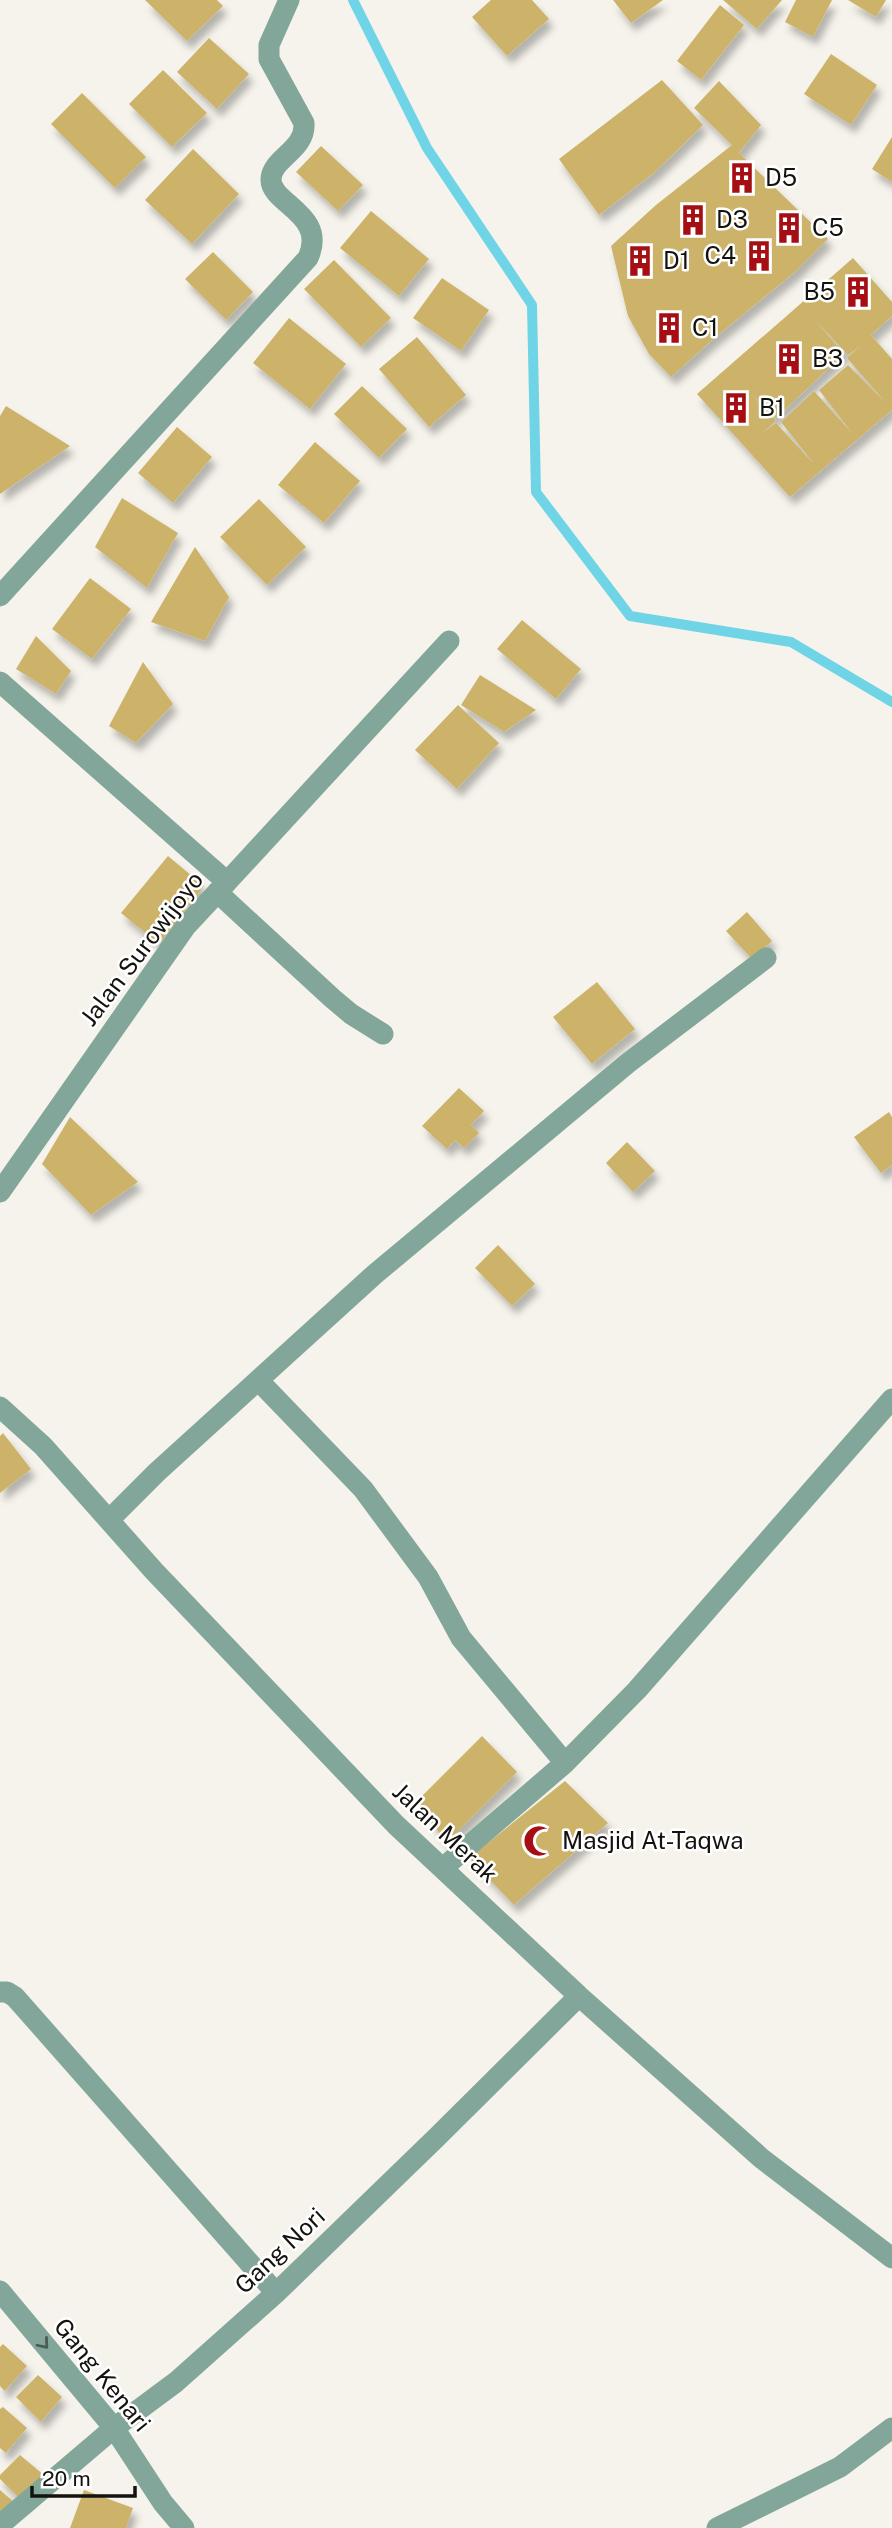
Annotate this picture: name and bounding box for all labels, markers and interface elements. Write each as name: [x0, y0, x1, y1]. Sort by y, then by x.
building icon: D5: [725, 161, 759, 195]
place label: D5: [765, 163, 797, 191]
building icon: D3: [676, 203, 710, 237]
place label: D3: [716, 205, 748, 233]
building icon: C5: [772, 211, 806, 245]
place label: C5: [812, 213, 844, 241]
building icon: C4: [742, 239, 776, 273]
place label: C4: [704, 241, 736, 269]
building icon: D1: [623, 244, 657, 278]
place label: D1: [663, 246, 689, 274]
building icon: B5: [841, 275, 875, 309]
place label: B5: [804, 277, 835, 305]
building icon: C1: [652, 311, 686, 345]
place label: C1: [692, 313, 718, 341]
building icon: B3: [772, 342, 806, 376]
place label: B3: [812, 344, 843, 372]
building icon: B1: [719, 391, 753, 425]
place label: B1: [759, 393, 785, 421]
street label: Jalan Surowijoyo: [74, 866, 208, 1031]
street label: Jalan Merak: [387, 1777, 504, 1888]
mosque icon: Masjid At-Taqwa: [522, 1824, 556, 1858]
place label: Masjid At-Taqwa: [562, 1826, 744, 1854]
street label: Gang Nori: [229, 2202, 330, 2299]
street label: Gang Kenari: [49, 2312, 157, 2436]
one-way arrow: [36, 2335, 48, 2348]
scale bar: [32, 2454, 135, 2498]
text: 20 m: [42, 2466, 91, 2491]

